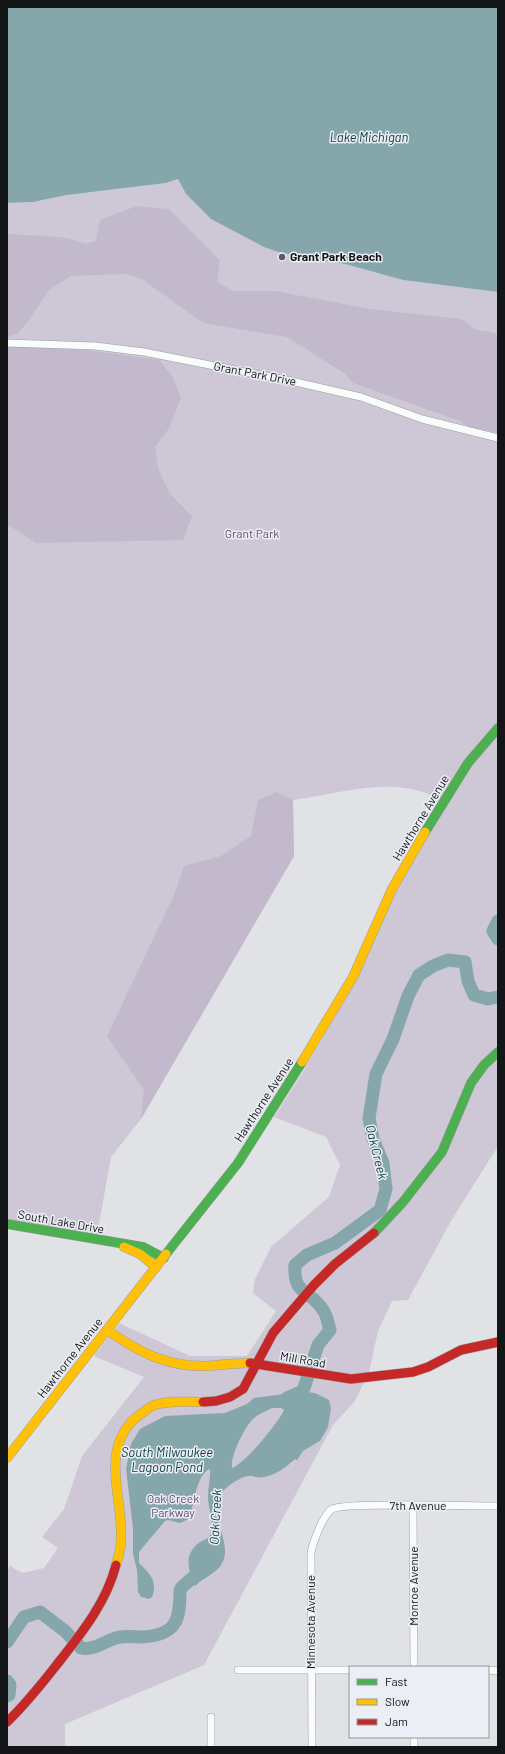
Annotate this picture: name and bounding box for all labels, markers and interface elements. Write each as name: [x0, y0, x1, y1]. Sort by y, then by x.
water label: Lake Michigan: [330, 129, 408, 145]
place label: Grant Park Beach: [290, 249, 382, 263]
marker: Grant Park Beach: [277, 252, 287, 262]
street label: Grant Park Drive: [213, 358, 298, 388]
park label: Grant Park: [225, 526, 279, 540]
street label: Hawthorne Avenue: [389, 772, 451, 863]
street label: Hawthorne Avenue: [231, 1055, 296, 1144]
water label: Oak Creek: [363, 1123, 392, 1181]
street label: South Lake Drive: [17, 1207, 105, 1236]
street label: Hawthorne Avenue: [34, 1315, 105, 1400]
street label: Mill Road: [279, 1348, 327, 1370]
water label: South Milwaukee Lagoon Pond: [121, 1444, 213, 1475]
water label: Oak Creek: [206, 1488, 224, 1545]
park label: Oak Creek Parkway: [147, 1491, 199, 1519]
street label: 7th Avenue: [389, 1498, 447, 1512]
street label: Monroe Avenue: [406, 1546, 420, 1626]
street label: Minnesota Avenue: [303, 1575, 317, 1669]
legend: [349, 1666, 489, 1738]
text: Fast: [385, 1674, 408, 1688]
text: Slow: [385, 1694, 410, 1708]
text: Jam: [385, 1714, 408, 1728]

